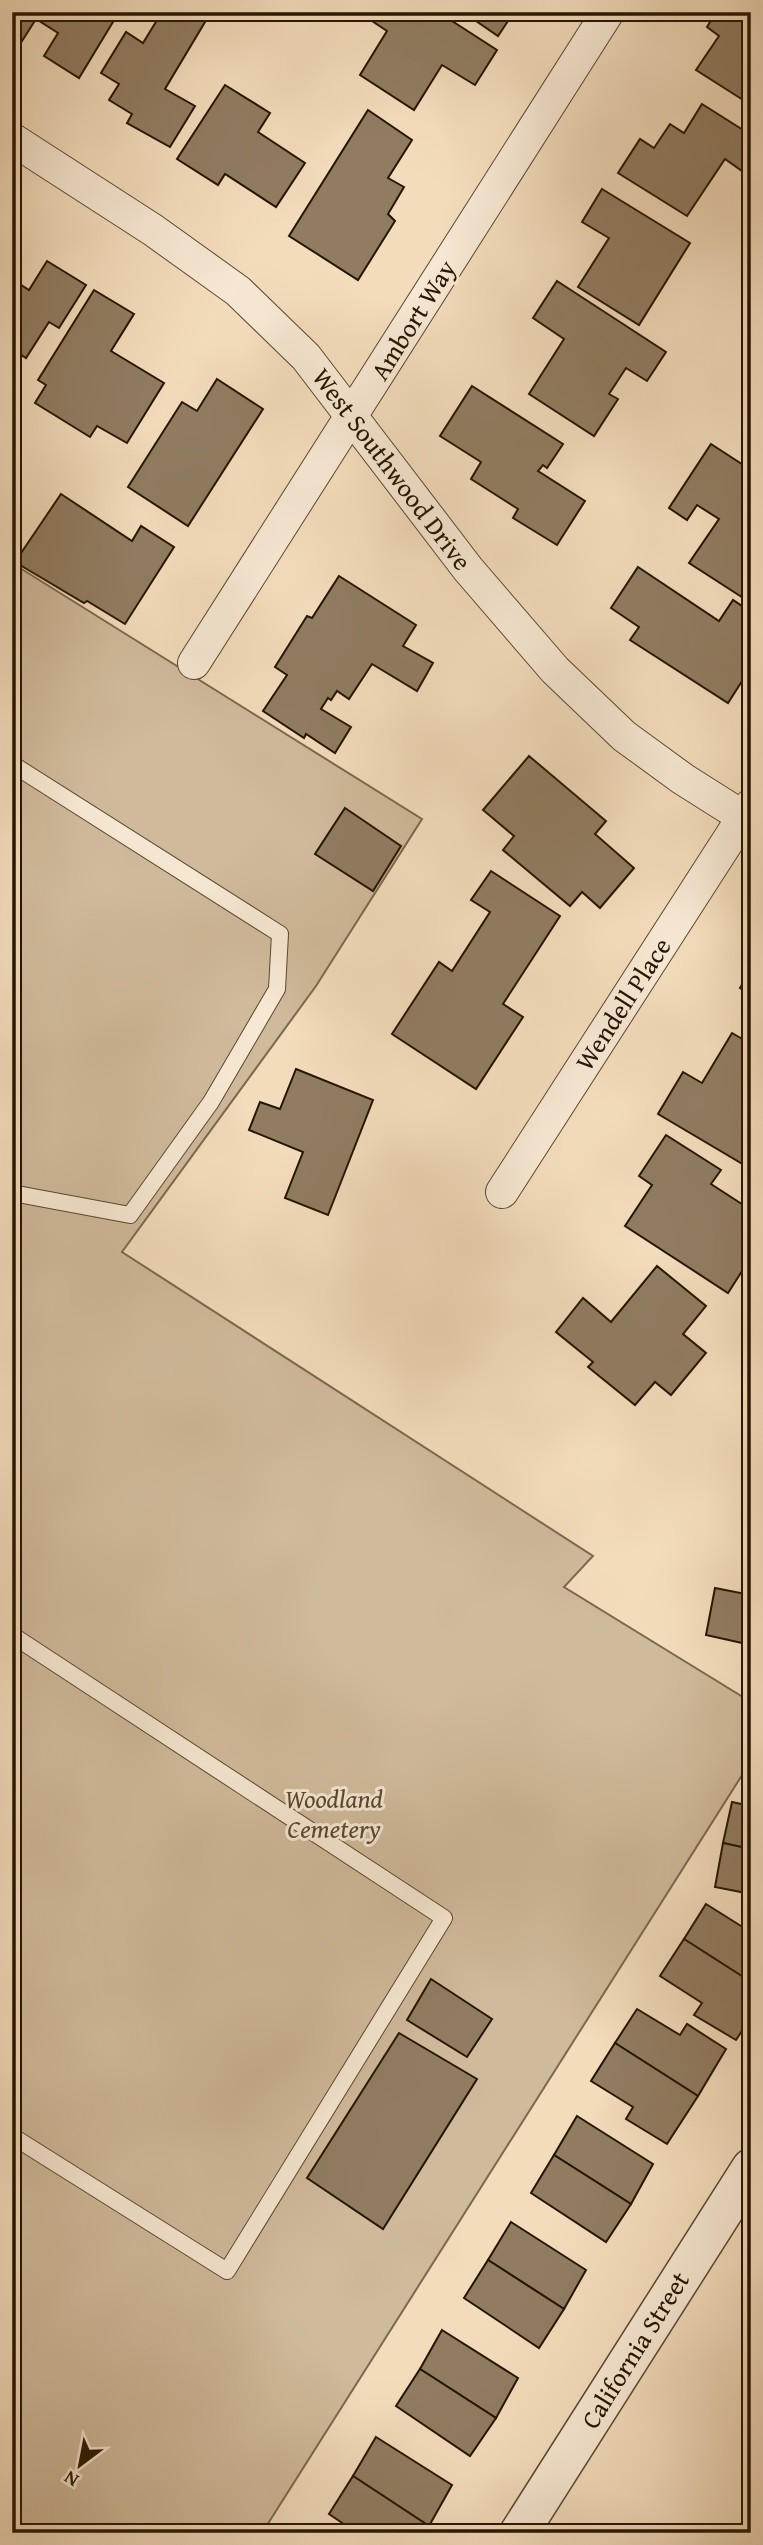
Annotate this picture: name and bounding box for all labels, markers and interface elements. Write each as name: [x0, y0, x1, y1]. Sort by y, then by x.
street label: Ambort Way: [360, 252, 465, 388]
street label: West Southwood Drive: [303, 359, 482, 578]
street label: Wendell Place: [565, 930, 680, 1078]
park label: Woodland Cemetery: [285, 1779, 383, 1848]
street label: California Street: [571, 2263, 699, 2436]
north arrow: [46, 2430, 116, 2500]
text: N: [58, 2464, 84, 2495]

